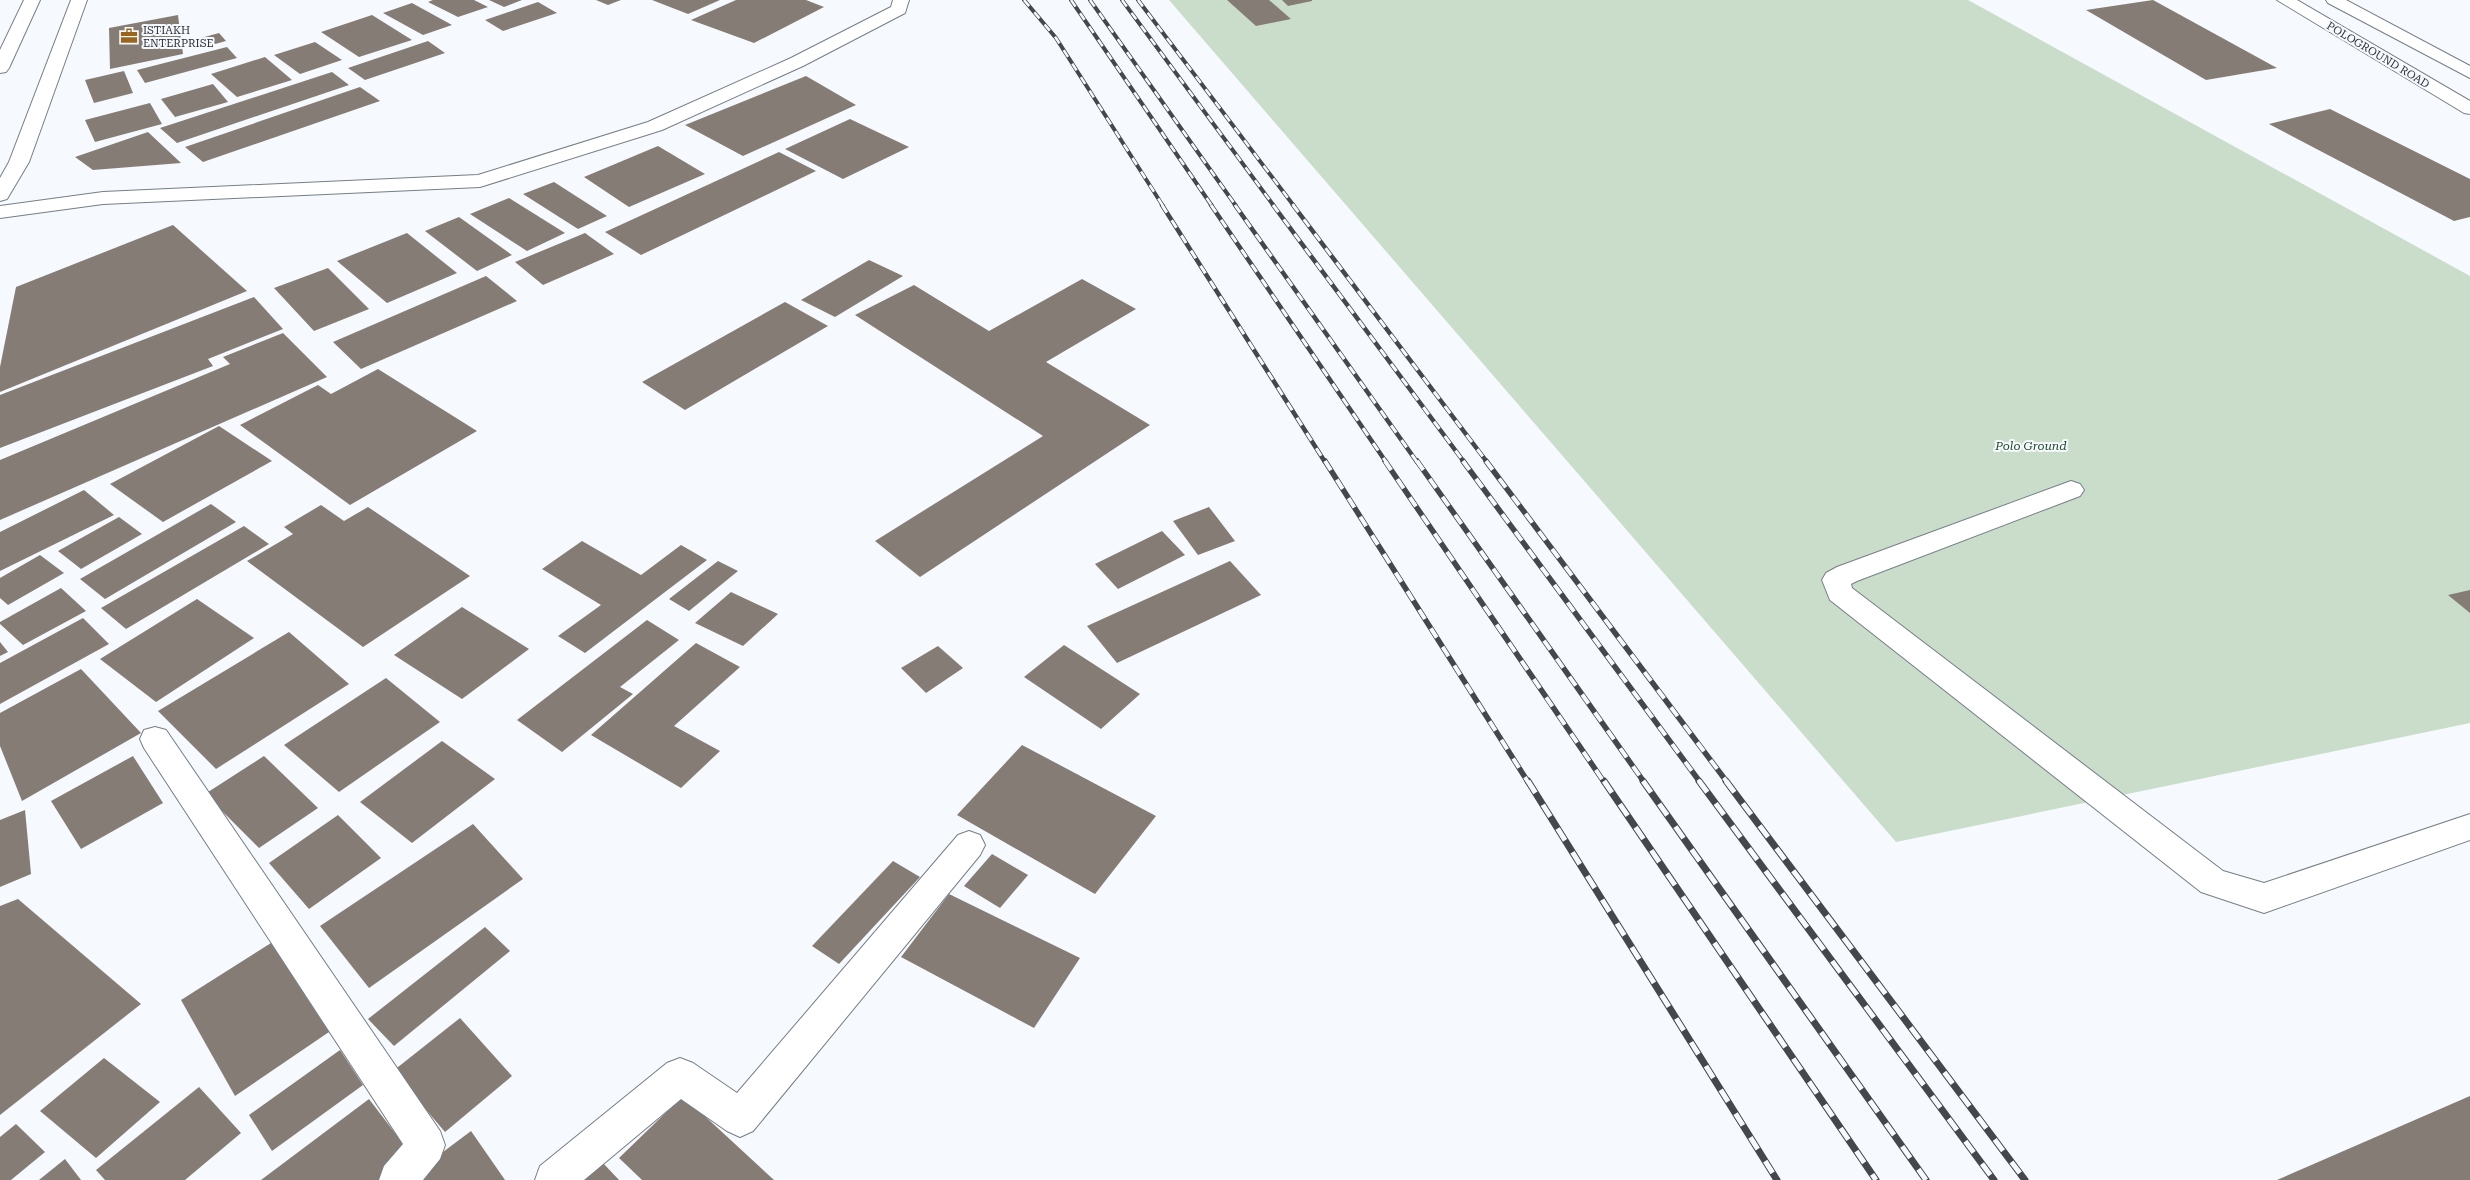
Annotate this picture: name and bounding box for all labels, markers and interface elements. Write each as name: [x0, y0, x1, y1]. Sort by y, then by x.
street label: POLOGROUND ROAD: [2324, 19, 2432, 91]
place label: ISTIAKH ENTERPRISE: [143, 24, 214, 50]
office icon: ISTIAKH ENTERPRISE: [119, 26, 139, 46]
park label: Polo Ground: [1994, 439, 2067, 453]

